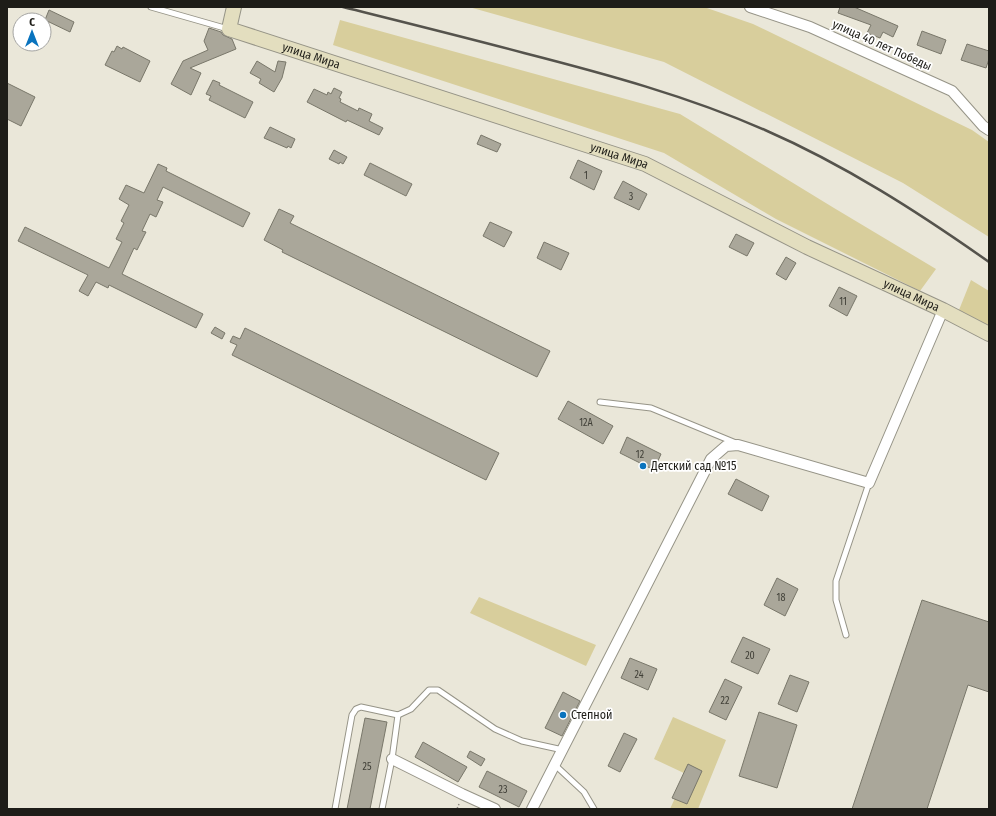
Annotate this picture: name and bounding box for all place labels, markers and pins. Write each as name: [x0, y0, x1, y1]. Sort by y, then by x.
place label: Детский сад №15: [650, 459, 737, 473]
marker: Детский сад №15: [638, 461, 648, 471]
place label: Степной: [571, 708, 613, 722]
marker: Степной: [558, 710, 568, 720]

